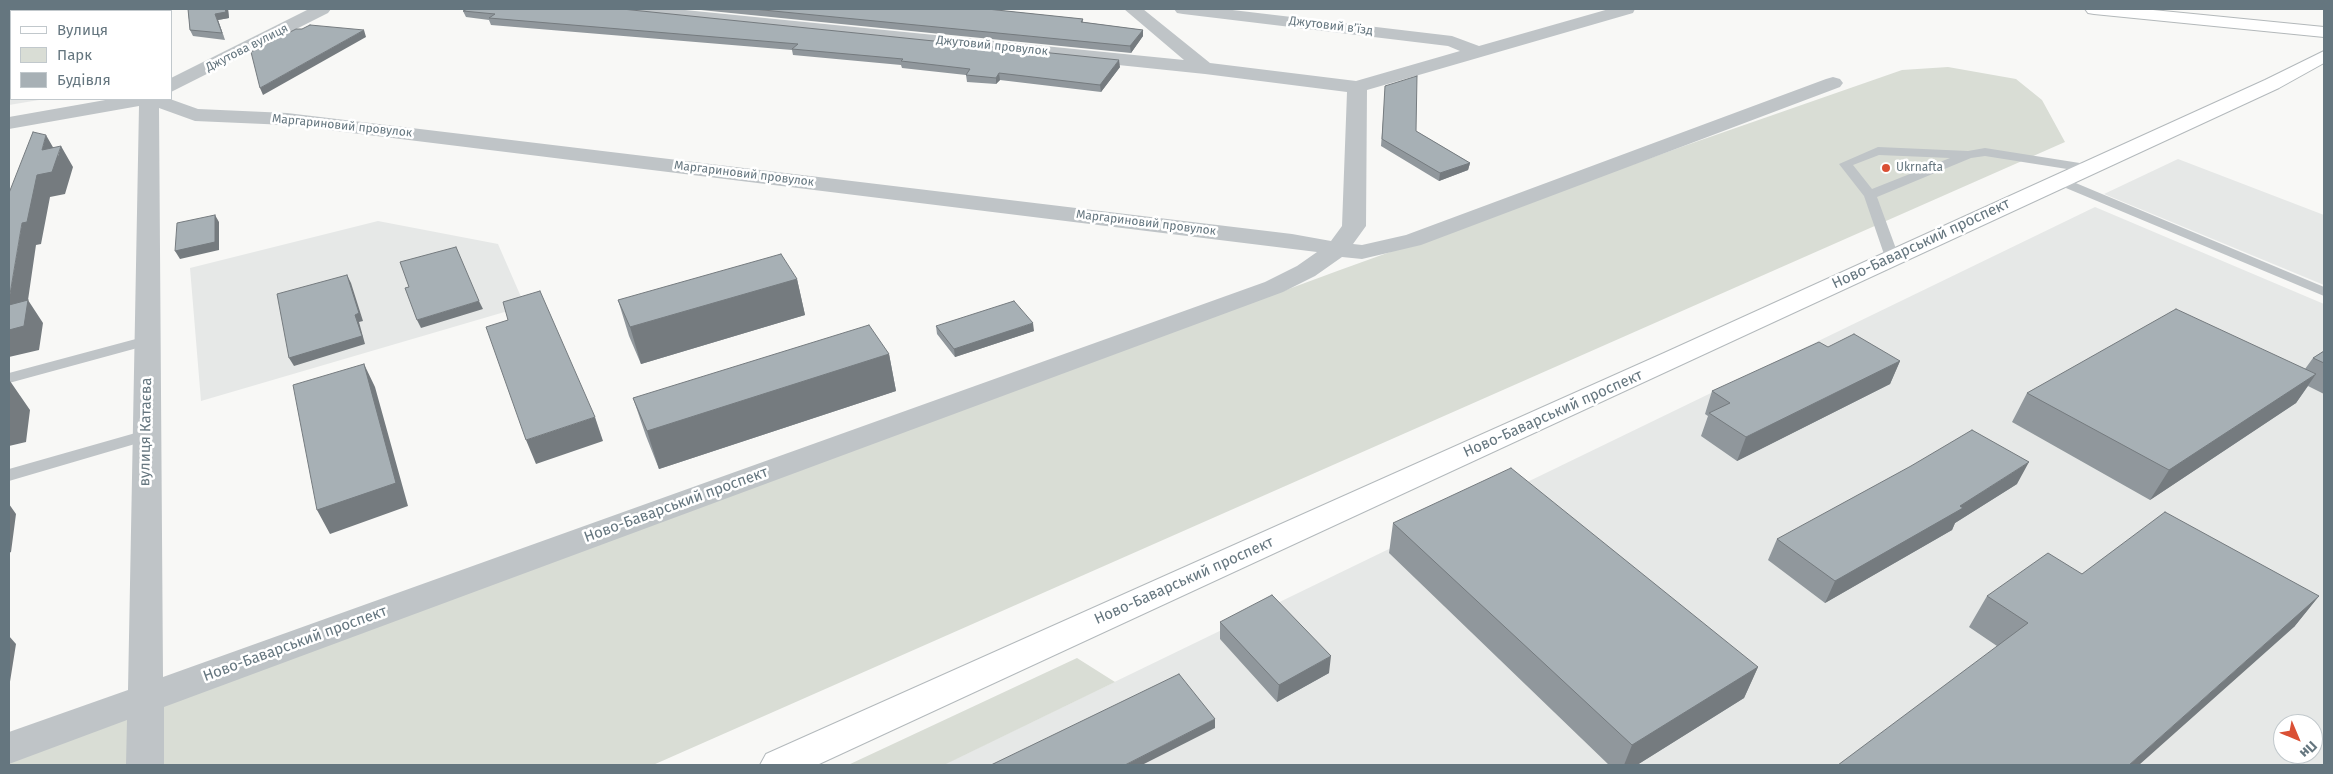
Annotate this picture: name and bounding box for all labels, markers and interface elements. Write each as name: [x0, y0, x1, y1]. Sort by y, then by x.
legend: [10, 10, 172, 100]
street label: Джутовий в’їзд: [1288, 14, 1374, 38]
text: Вулиця: [57, 21, 108, 39]
street label: Джутова вулиця: [203, 21, 291, 75]
street label: Джутовий провулок: [936, 33, 1048, 59]
text: Парк: [57, 46, 92, 64]
text: Будівля: [57, 71, 111, 89]
street label: Маргариновий провулок: [271, 111, 413, 141]
street label: Маргариновий провулок: [673, 158, 815, 190]
place label: Ukrnafta: [1896, 161, 1943, 175]
marker: Ukrnafta: [1880, 162, 1892, 174]
street label: Ново-Баварський проспект: [1829, 195, 2013, 293]
street label: Маргариновий провулок: [1075, 207, 1217, 239]
street label: Ново-Баварський проспект: [1461, 366, 1645, 462]
street label: вулиця Катаєва: [136, 377, 156, 487]
street label: Ново-Баварський проспект: [582, 463, 770, 547]
street label: Ново-Баварський проспект: [1092, 533, 1276, 629]
street label: Ново-Баварський проспект: [201, 602, 389, 686]
north arrow: [2273, 714, 2323, 764]
text: Пн: [2296, 737, 2320, 761]

